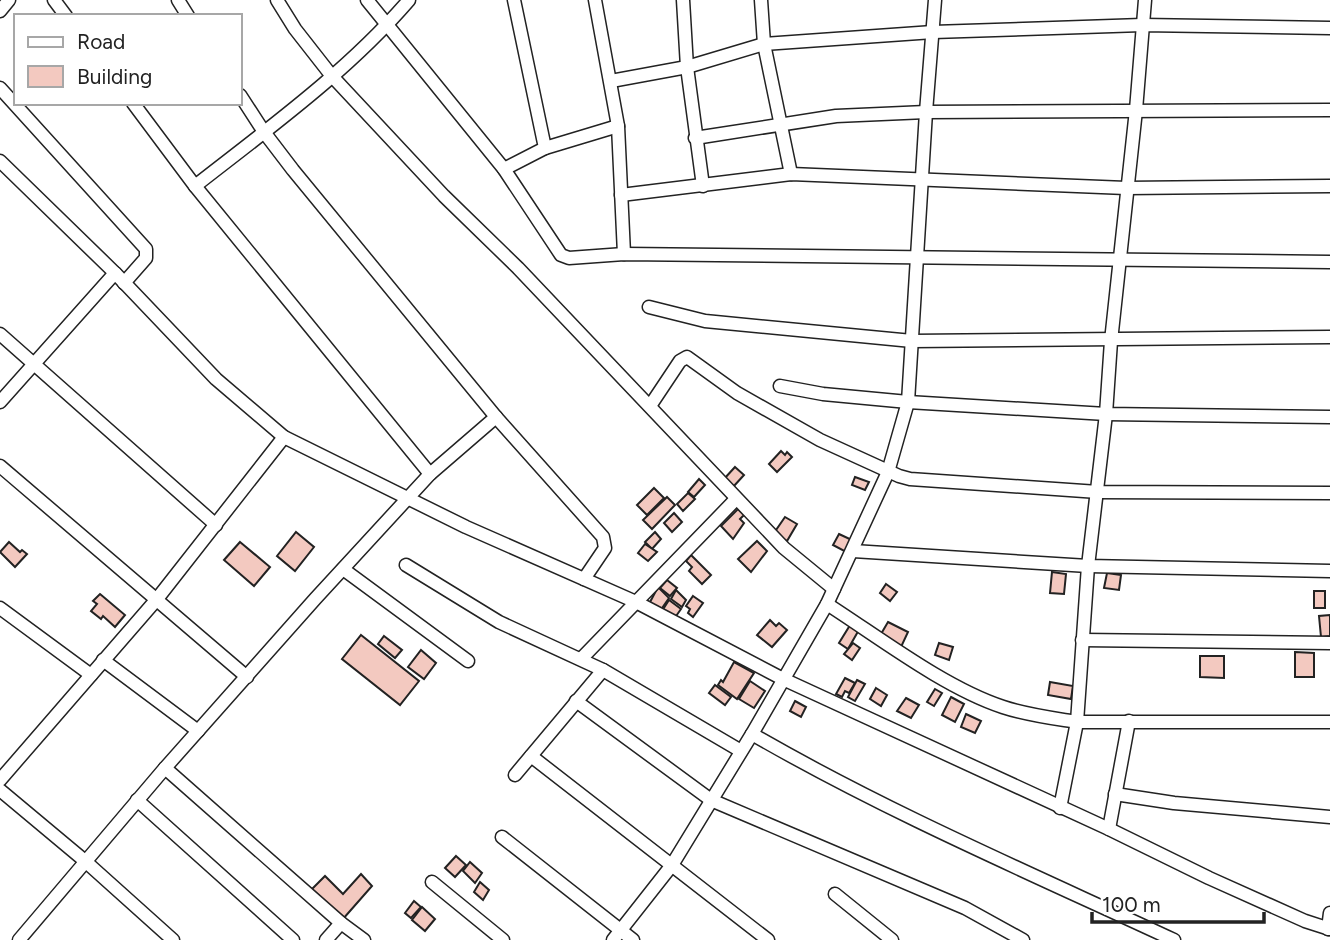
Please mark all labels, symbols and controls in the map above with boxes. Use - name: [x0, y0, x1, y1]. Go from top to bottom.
- legend: [14, 14, 242, 105]
- text: Road: [77, 29, 125, 54]
- text: Building: [77, 64, 152, 89]
- scale bar: [1092, 880, 1264, 924]
- text: 100 m: [1102, 892, 1161, 917]

